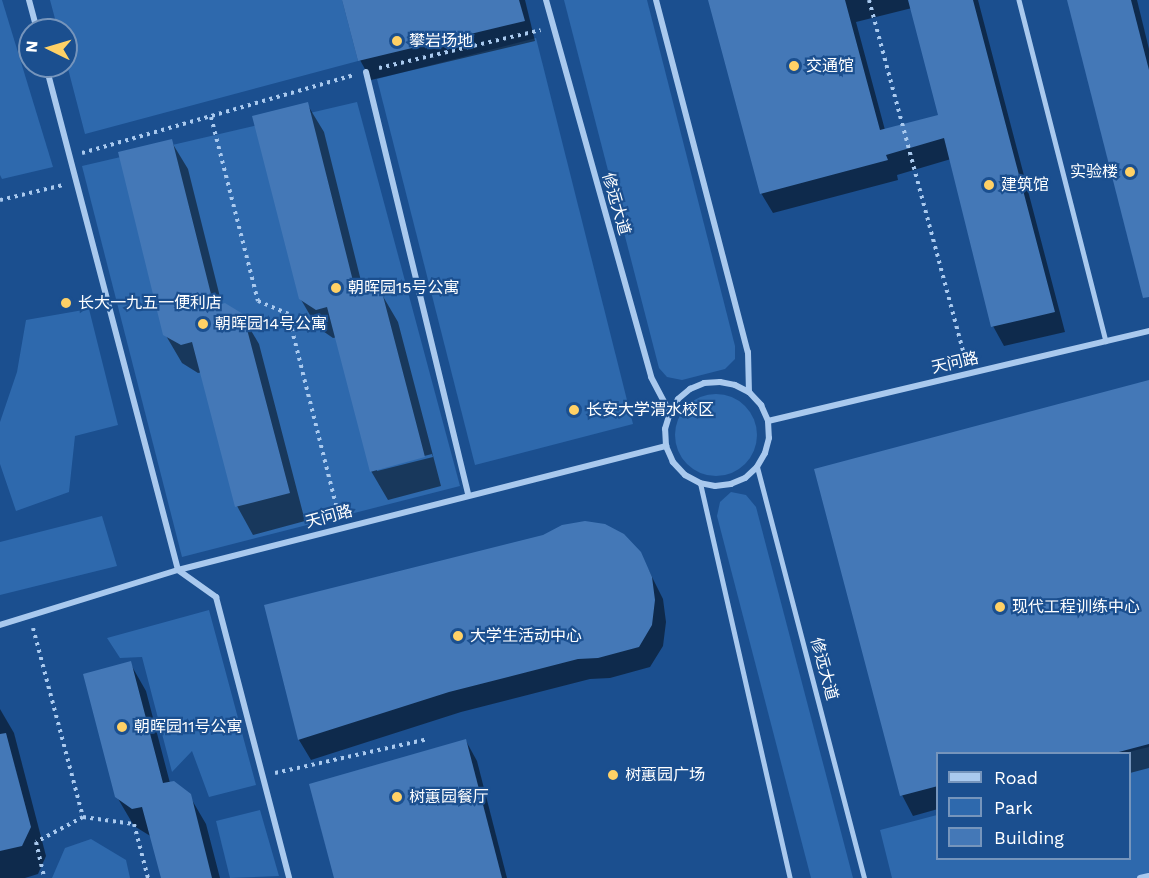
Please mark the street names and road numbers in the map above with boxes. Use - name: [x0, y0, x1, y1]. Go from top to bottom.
- street label: 修远大道: [598, 171, 634, 237]
- street label: 天问路: [929, 348, 981, 378]
- street label: 天问路: [303, 502, 355, 532]
- street label: 修远大道: [806, 636, 842, 702]

